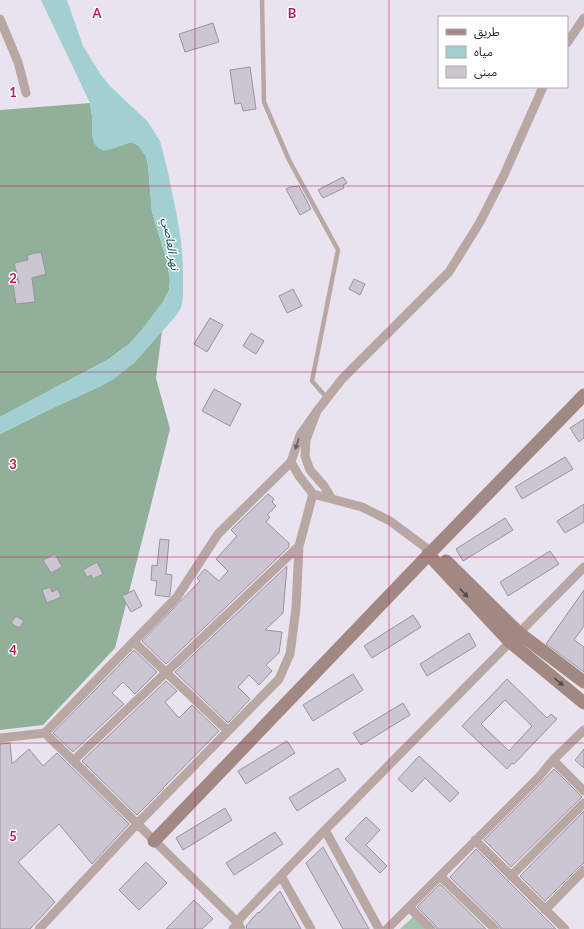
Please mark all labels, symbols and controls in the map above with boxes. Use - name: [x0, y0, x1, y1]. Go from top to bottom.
- text: A: [91, 5, 102, 21]
- text: B: [288, 5, 297, 21]
- legend: [438, 16, 568, 88]
- text: طريق: [474, 24, 500, 40]
- text: مياه: [474, 44, 493, 59]
- text: مبنى: [474, 64, 497, 79]
- text: 1: [9, 84, 17, 100]
- water label: نهر العاصي: [157, 217, 183, 273]
- text: 2: [9, 270, 17, 286]
- one-way arrow: [293, 438, 299, 450]
- text: 3: [9, 456, 17, 472]
- one-way arrow: [460, 588, 469, 598]
- text: 4: [9, 642, 17, 658]
- one-way arrow: [554, 678, 564, 687]
- text: 5: [9, 828, 17, 844]

